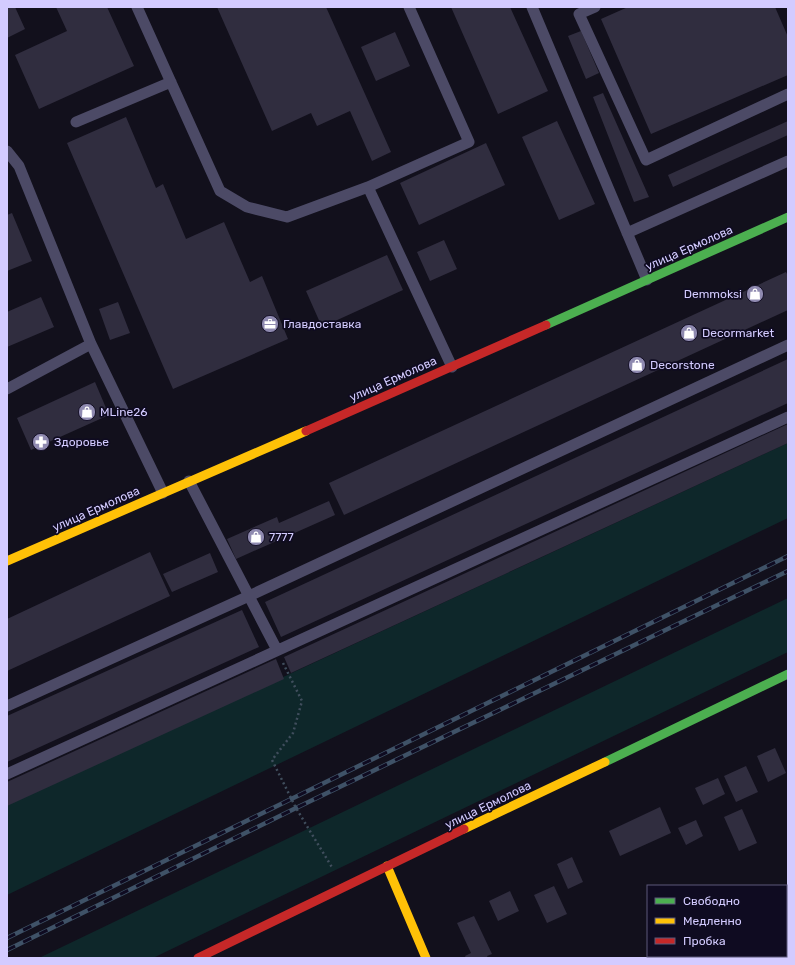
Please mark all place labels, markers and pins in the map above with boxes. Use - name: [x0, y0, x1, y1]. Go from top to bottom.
- shop icon: Demmoksi: [745, 284, 765, 304]
- place label: Demmoksi: [684, 287, 742, 301]
- office icon: Главдоставка: [260, 314, 280, 334]
- place label: Главдоставка: [283, 317, 361, 331]
- shop icon: Decormarket: [679, 323, 699, 343]
- place label: Decormarket: [702, 326, 774, 340]
- shop icon: Decorstone: [627, 355, 647, 375]
- place label: Decorstone: [650, 358, 715, 372]
- shop icon: MLine26: [77, 402, 97, 422]
- place label: MLine26: [100, 405, 147, 419]
- pharmacy icon: Здоровье: [31, 432, 51, 452]
- place label: Здоровье: [54, 435, 109, 449]
- shop icon: 7777: [246, 527, 266, 547]
- place label: 7777: [269, 530, 294, 544]

